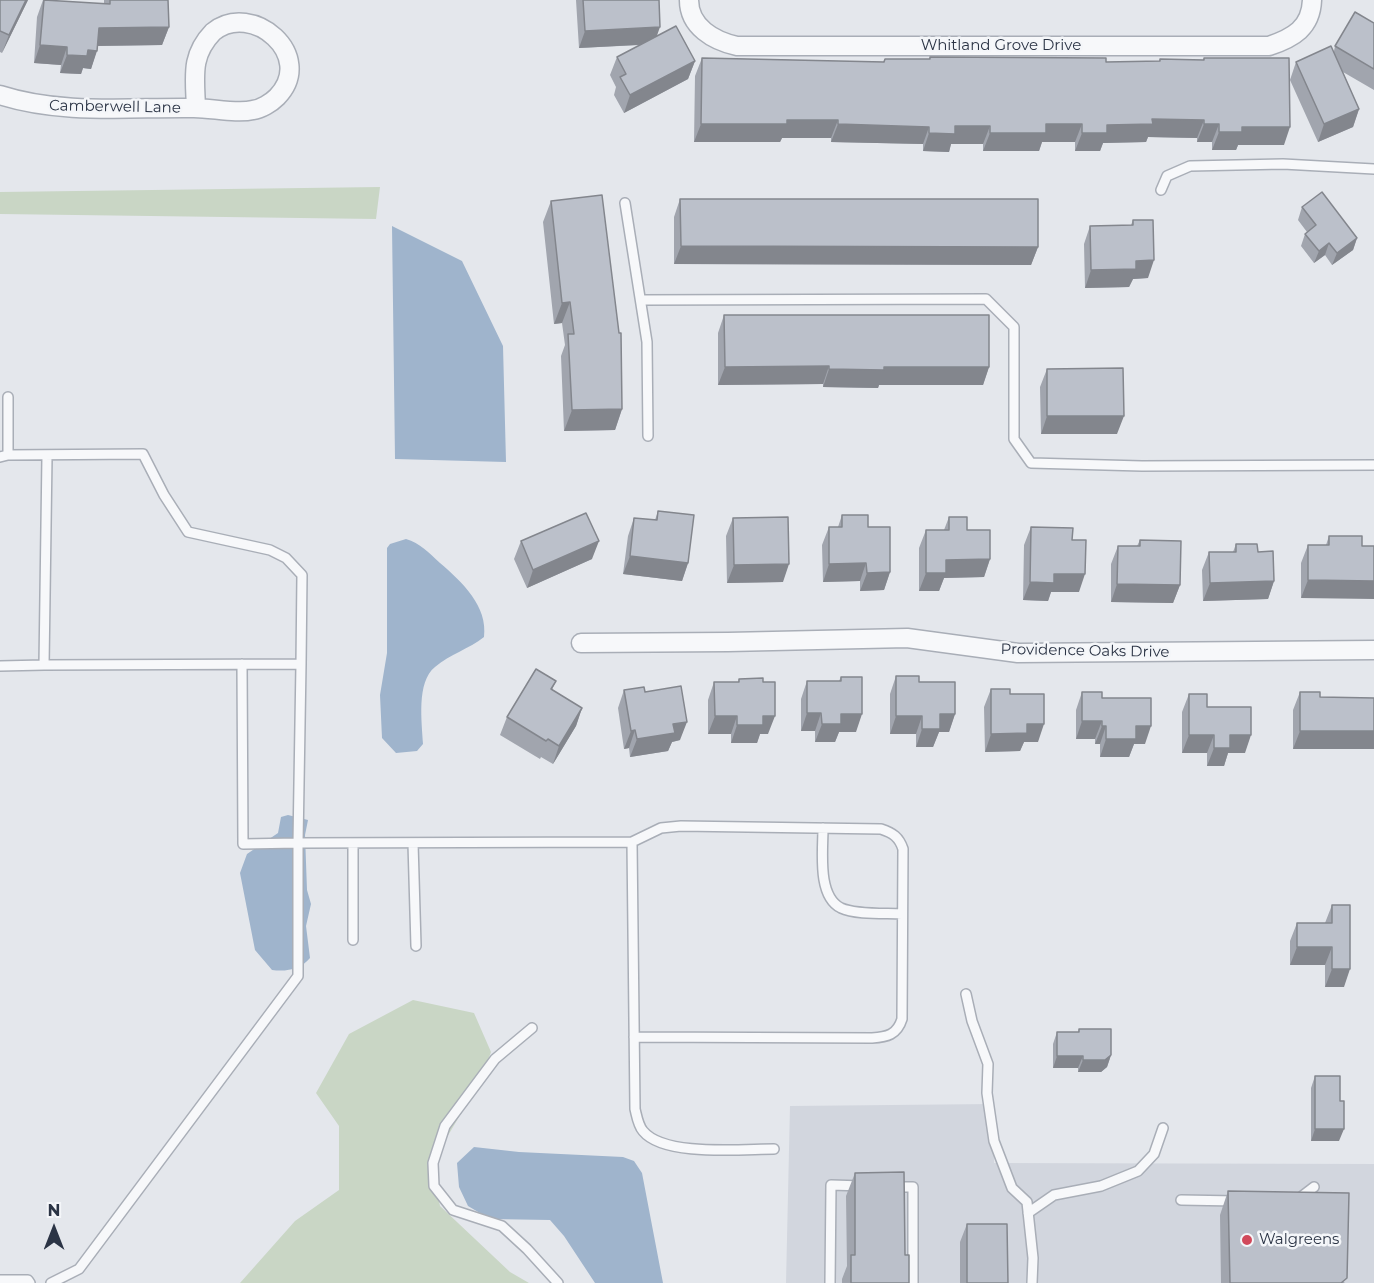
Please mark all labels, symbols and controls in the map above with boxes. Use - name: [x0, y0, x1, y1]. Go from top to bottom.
- street label: Whitland Grove Drive: [921, 37, 1081, 55]
- street label: Camberwell Lane: [49, 97, 181, 117]
- street label: Providence Oaks Drive: [1000, 641, 1170, 661]
- north arrow: [24, 1199, 84, 1259]
- text: N: [48, 1201, 60, 1220]
- place label: Walgreens: [1259, 1231, 1339, 1249]
- marker: Walgreens: [1240, 1233, 1254, 1247]

